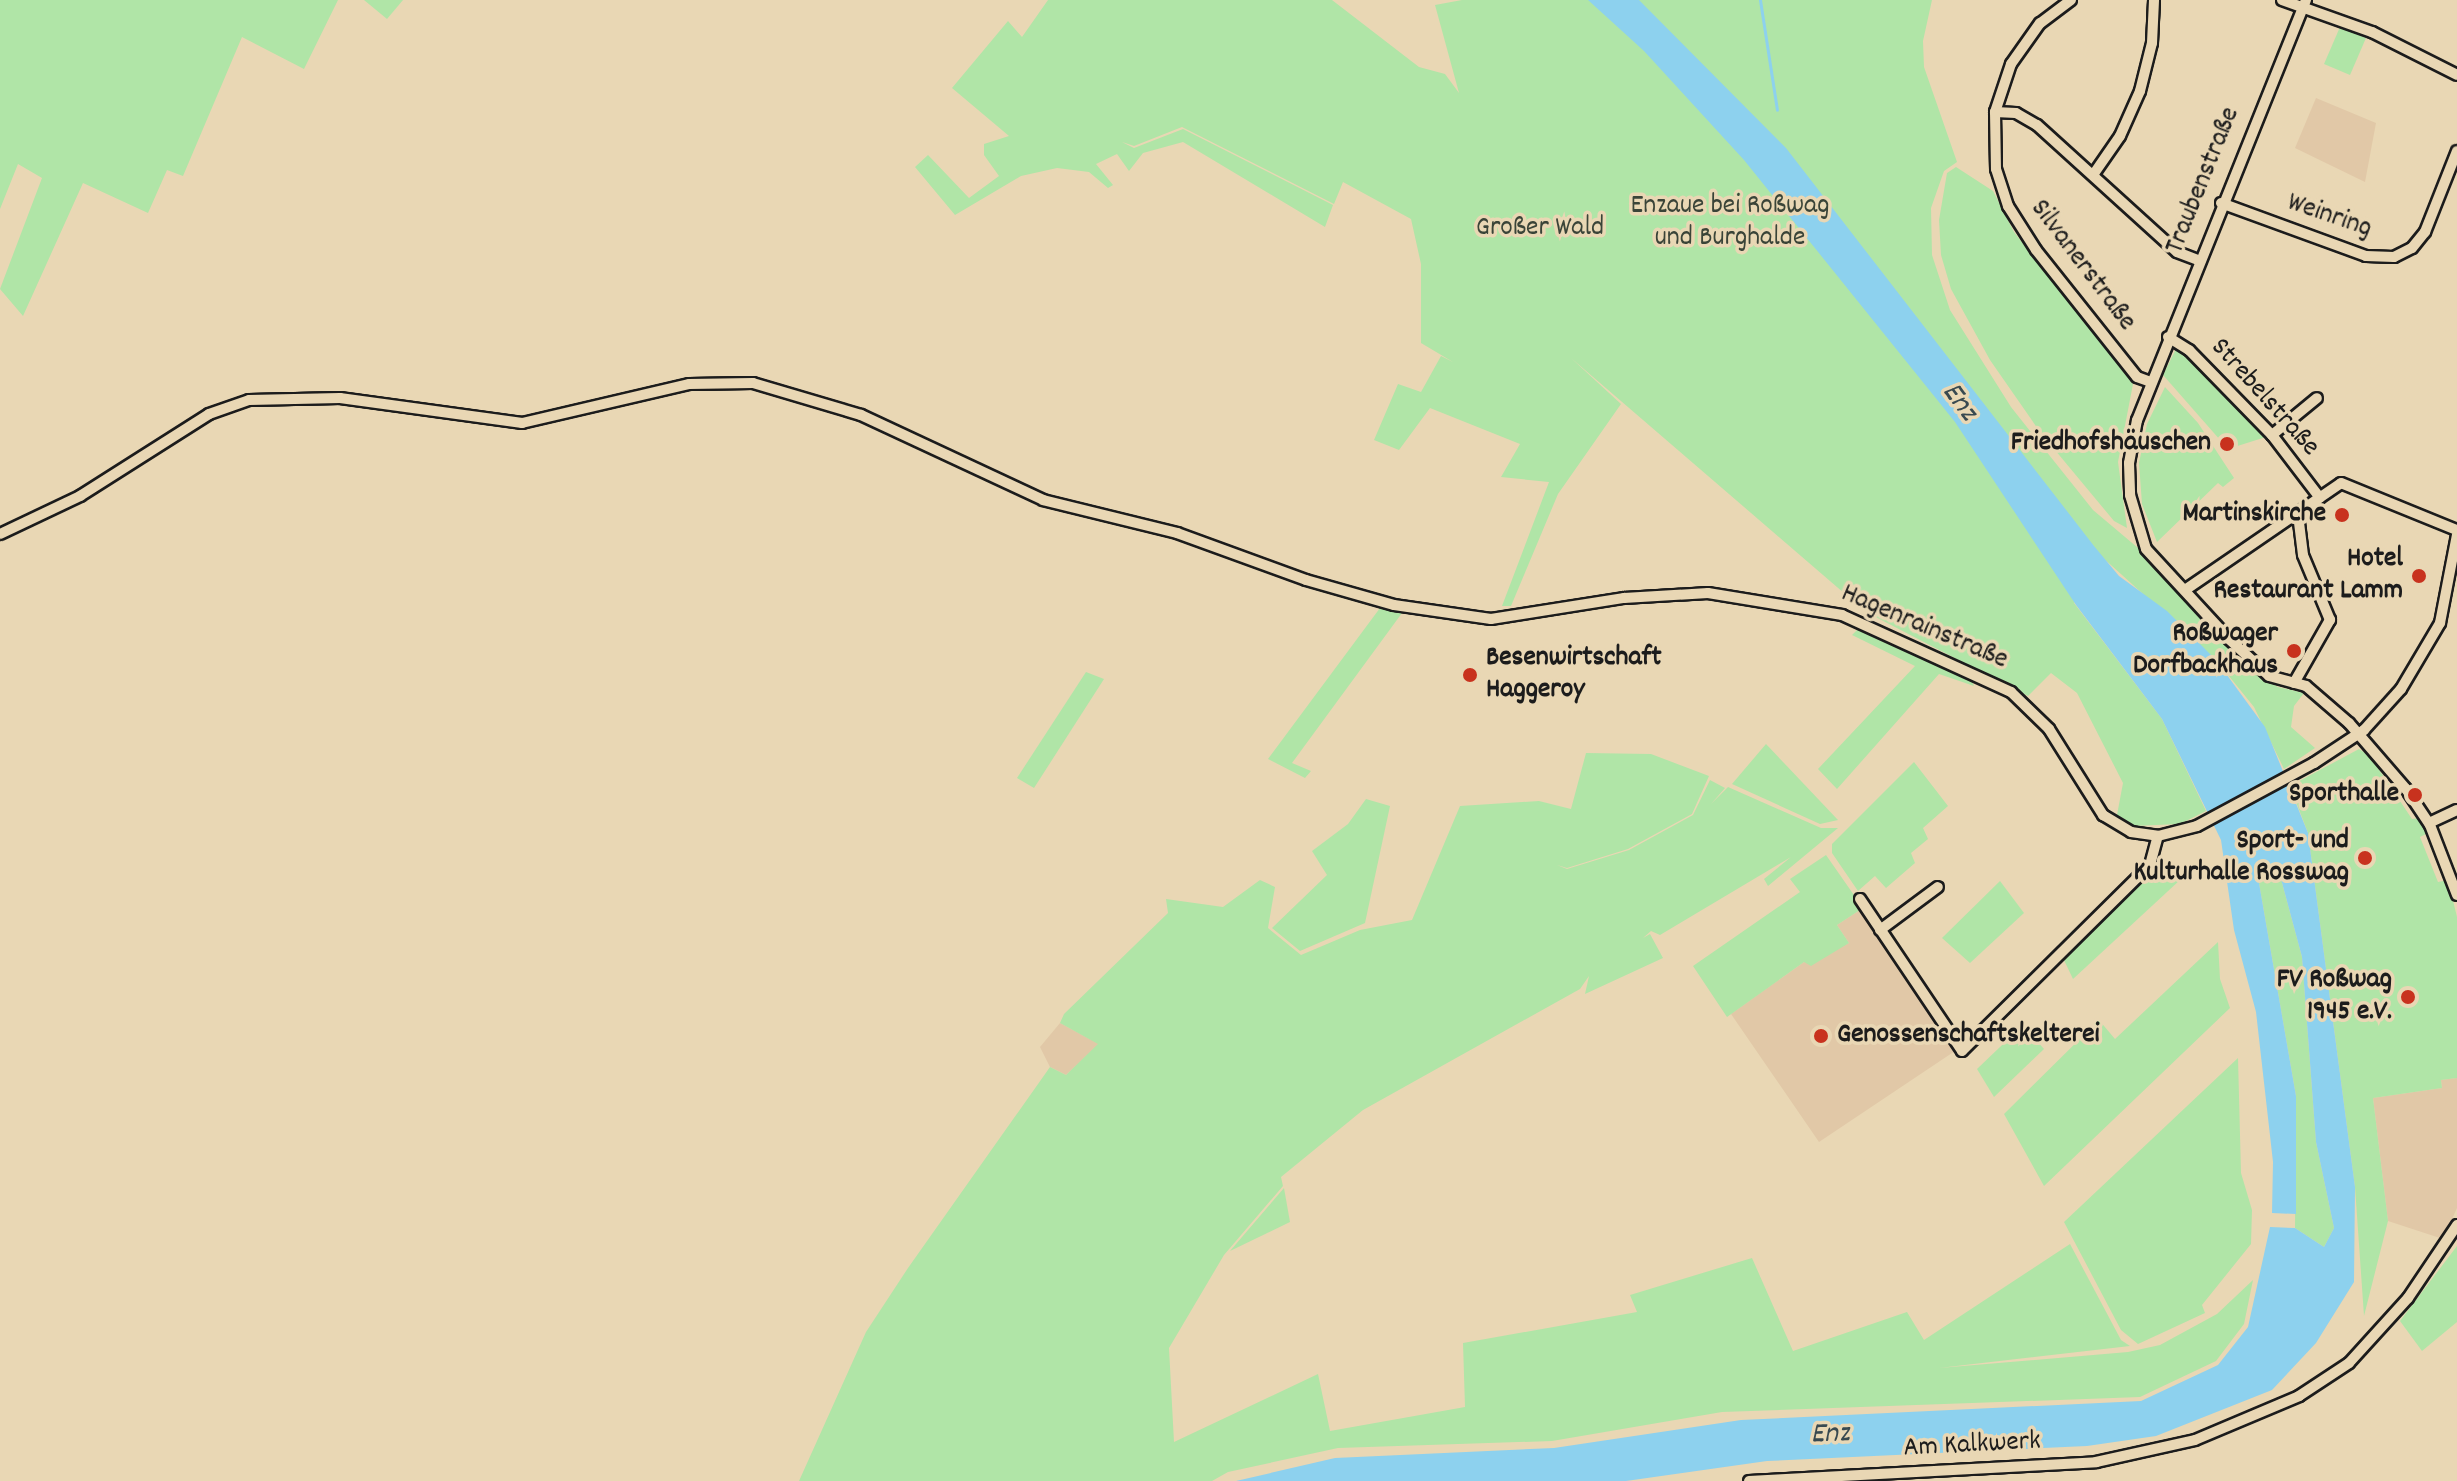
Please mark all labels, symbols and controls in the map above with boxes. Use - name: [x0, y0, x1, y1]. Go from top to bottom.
- street label: Traubenstraße: [2159, 103, 2249, 259]
- street label: Weinring: [2282, 187, 2376, 247]
- park label: Enzaue bei Roßwag und Burghalde: [1630, 190, 1830, 256]
- street label: Silvanerstraße: [2022, 194, 2142, 338]
- park label: Großer Wald: [1476, 212, 1604, 246]
- street label: Strebelstraße: [2202, 332, 2326, 464]
- water label: Enz: [1932, 377, 1984, 429]
- place label: Friedhofshäuschen: [2011, 427, 2211, 461]
- marker: Friedhofshäuschen: [2218, 435, 2236, 453]
- place label: Martinskirche: [2183, 498, 2326, 532]
- marker: Martinskirche: [2333, 506, 2351, 524]
- place label: Hotel Restaurant Lamm: [2213, 543, 2403, 609]
- marker: Hotel Restaurant Lamm: [2410, 567, 2428, 585]
- street label: Hagenrainstraße: [1836, 578, 2012, 678]
- place label: Roßwager Dorfbackhaus: [2133, 618, 2278, 684]
- place label: Besenwirtschaft Haggeroy: [1486, 642, 1662, 708]
- marker: Roßwager Dorfbackhaus: [2285, 642, 2303, 660]
- marker: Besenwirtschaft Haggeroy: [1461, 666, 1479, 684]
- place label: Sporthalle: [2289, 778, 2399, 812]
- marker: Sporthalle: [2406, 786, 2424, 804]
- place label: Sport- und Kulturhalle Rosswag: [2133, 825, 2349, 891]
- marker: Sport- und Kulturhalle Rosswag: [2356, 849, 2374, 867]
- place label: FV Roßwag 1945 e.V.: [2277, 964, 2392, 1030]
- marker: FV Roßwag 1945 e.V.: [2399, 988, 2417, 1006]
- place label: Genossenschaftskelterei: [1837, 1019, 2100, 1053]
- marker: Genossenschaftskelterei: [1812, 1027, 1830, 1045]
- water label: Enz: [1810, 1417, 1850, 1455]
- street label: Am Kalkwerk: [1903, 1426, 2041, 1466]

